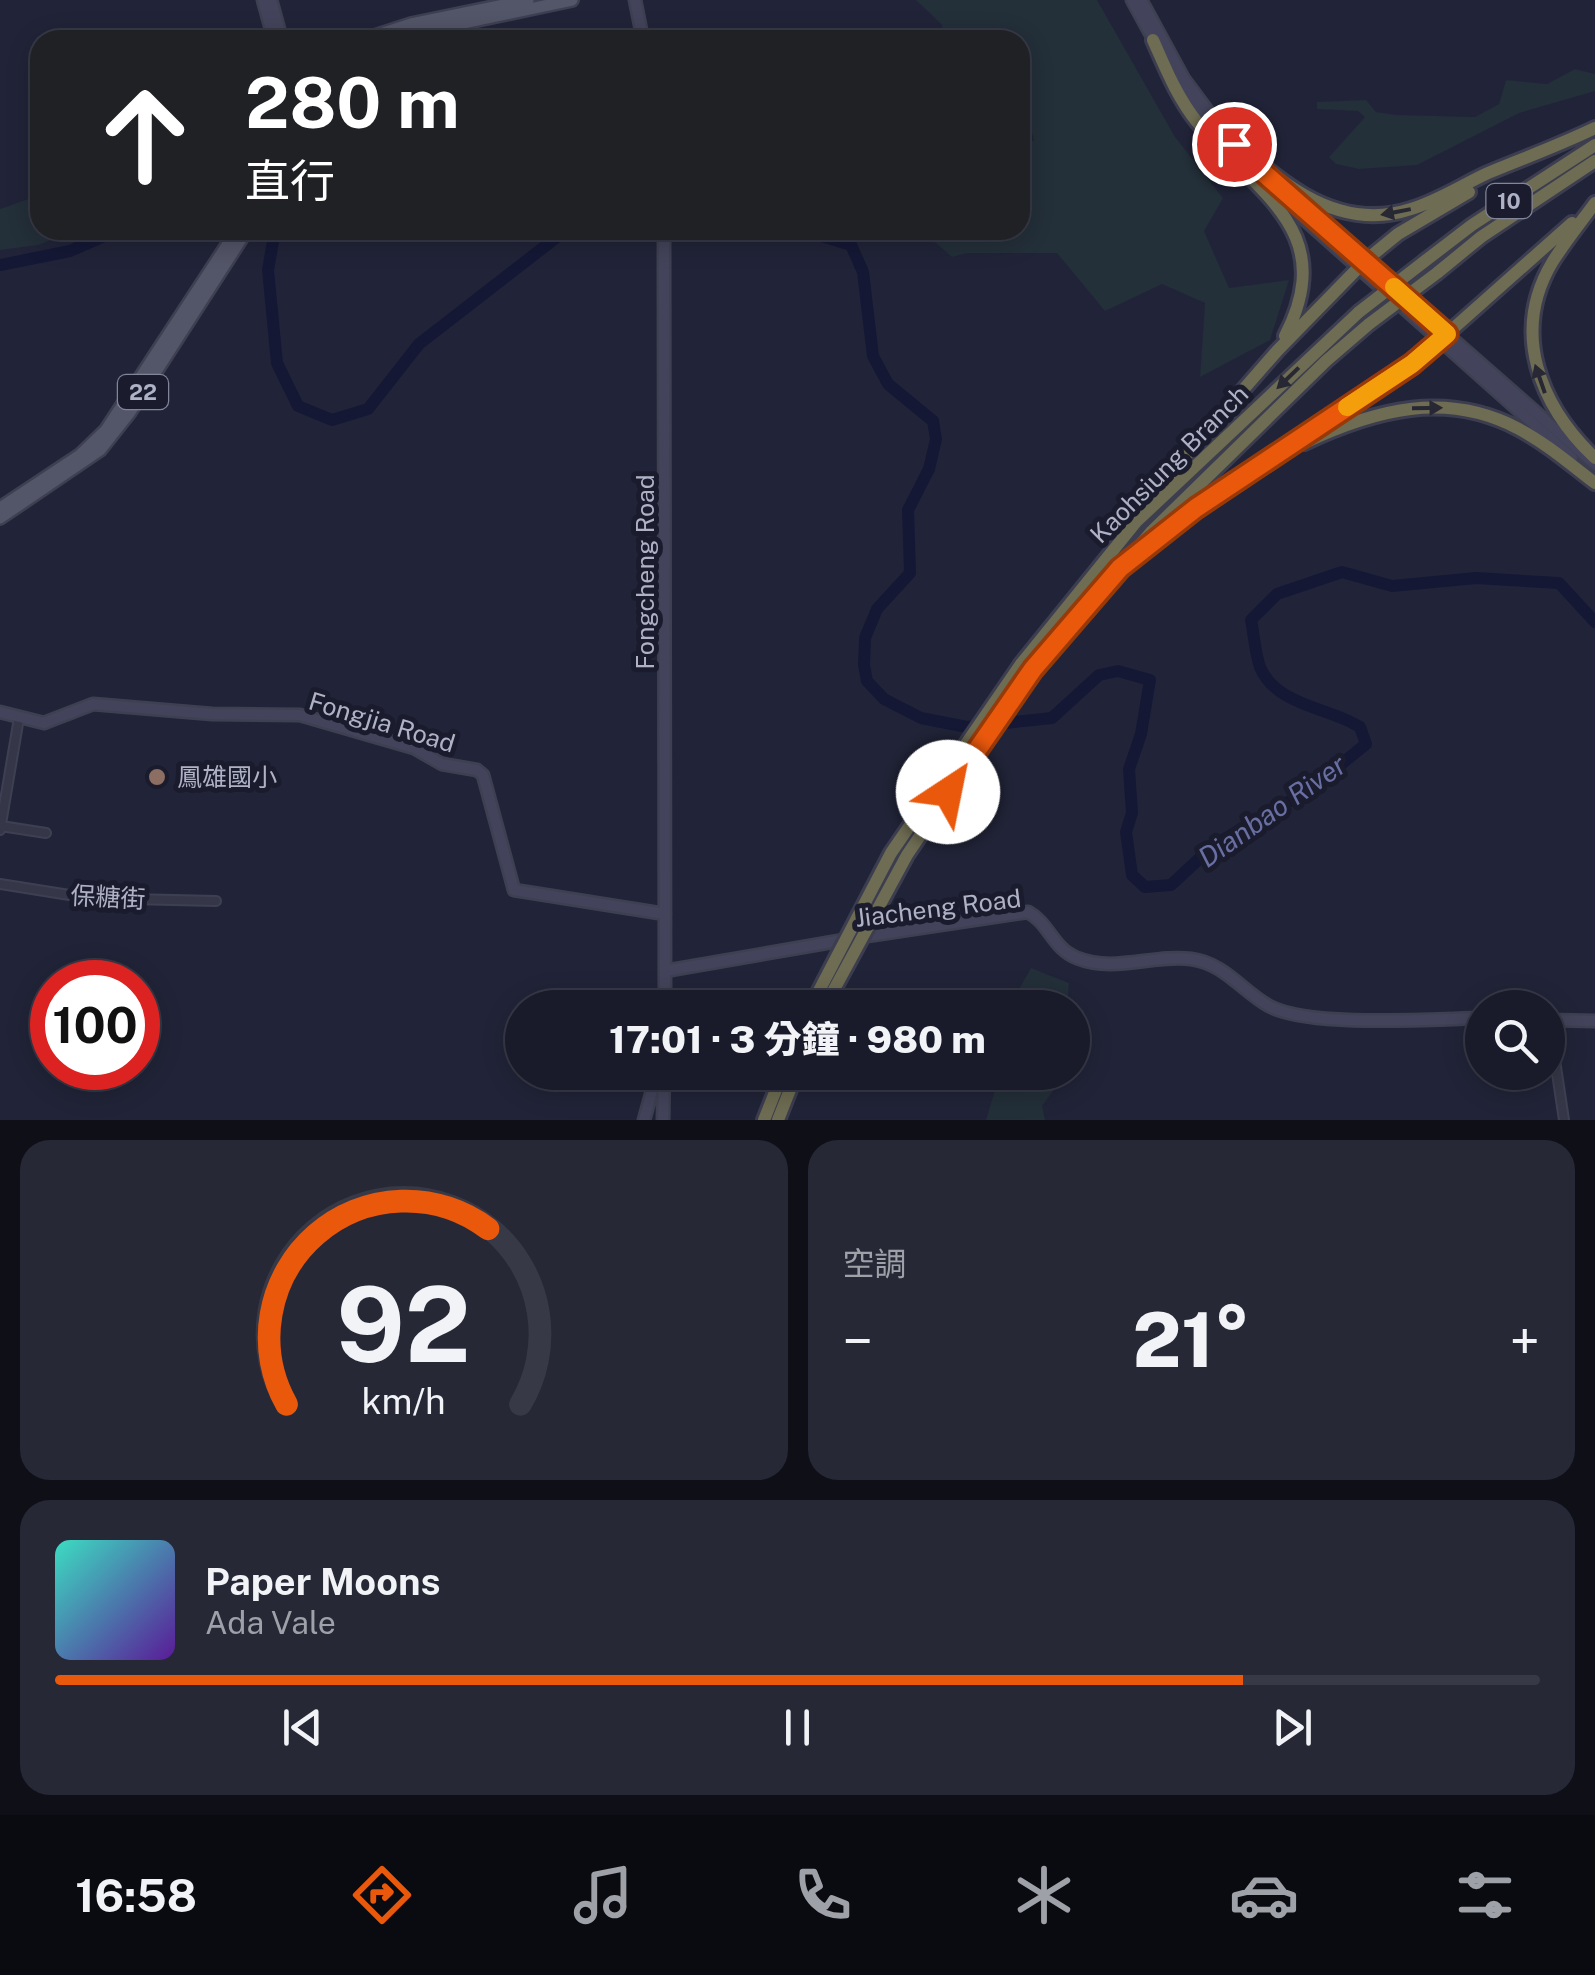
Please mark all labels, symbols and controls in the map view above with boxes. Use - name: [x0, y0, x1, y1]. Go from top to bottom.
- text: 280 m: [245, 61, 460, 144]
- icon: ahead: [80, 70, 210, 200]
- pin: [1192, 102, 1277, 187]
- icon: arrive: [1207, 117, 1262, 172]
- text: 直行: [245, 154, 335, 207]
- road number: 10: [1486, 184, 1532, 218]
- one-way arrow: [1380, 205, 1411, 220]
- one-way arrow: [1532, 363, 1547, 393]
- one-way arrow: [1276, 366, 1300, 389]
- road number: 22: [118, 375, 168, 409]
- street label: Kaohsiung Branch: [1084, 379, 1254, 549]
- one-way arrow: [1412, 400, 1444, 416]
- street label: Fongcheng Road: [630, 474, 660, 670]
- street label: Fongjia Road: [305, 686, 459, 758]
- position arrow: [896, 740, 1000, 844]
- water label: Dianbao River: [1191, 747, 1352, 874]
- place label: 鳳雄國小: [177, 762, 277, 792]
- marker: 鳳雄國小: [146, 766, 168, 788]
- street label: 保糖街: [70, 880, 146, 914]
- street label: Jiacheng Road: [853, 883, 1023, 933]
- speed limit sign: 100: [30, 960, 160, 1090]
- map controls: [1465, 990, 1565, 1090]
- button: search: [1465, 990, 1565, 1090]
- text: 17:01 · 3 分鐘 · 980 m: [609, 1017, 986, 1062]
- text: 空調: [843, 1245, 907, 1282]
- text: 92: [336, 1263, 471, 1385]
- text: 21°: [1132, 1296, 1250, 1384]
- text: −: [843, 1309, 873, 1373]
- text: +: [1510, 1309, 1540, 1373]
- text: km/h: [362, 1380, 446, 1422]
- text: Paper Moons: [205, 1559, 440, 1604]
- text: Ada Vale: [205, 1604, 336, 1641]
- icon: previous: [275, 1700, 330, 1755]
- icon: pause: [770, 1700, 825, 1755]
- icon: next: [1265, 1700, 1320, 1755]
- icon: directions: [347, 1860, 417, 1930]
- icon: music: [568, 1860, 638, 1930]
- icon: phone: [788, 1860, 858, 1930]
- icon: climate: [1009, 1860, 1079, 1930]
- icon: car: [1229, 1860, 1299, 1930]
- icon: filters: [1450, 1860, 1520, 1930]
- text: 16:58: [75, 1869, 197, 1922]

